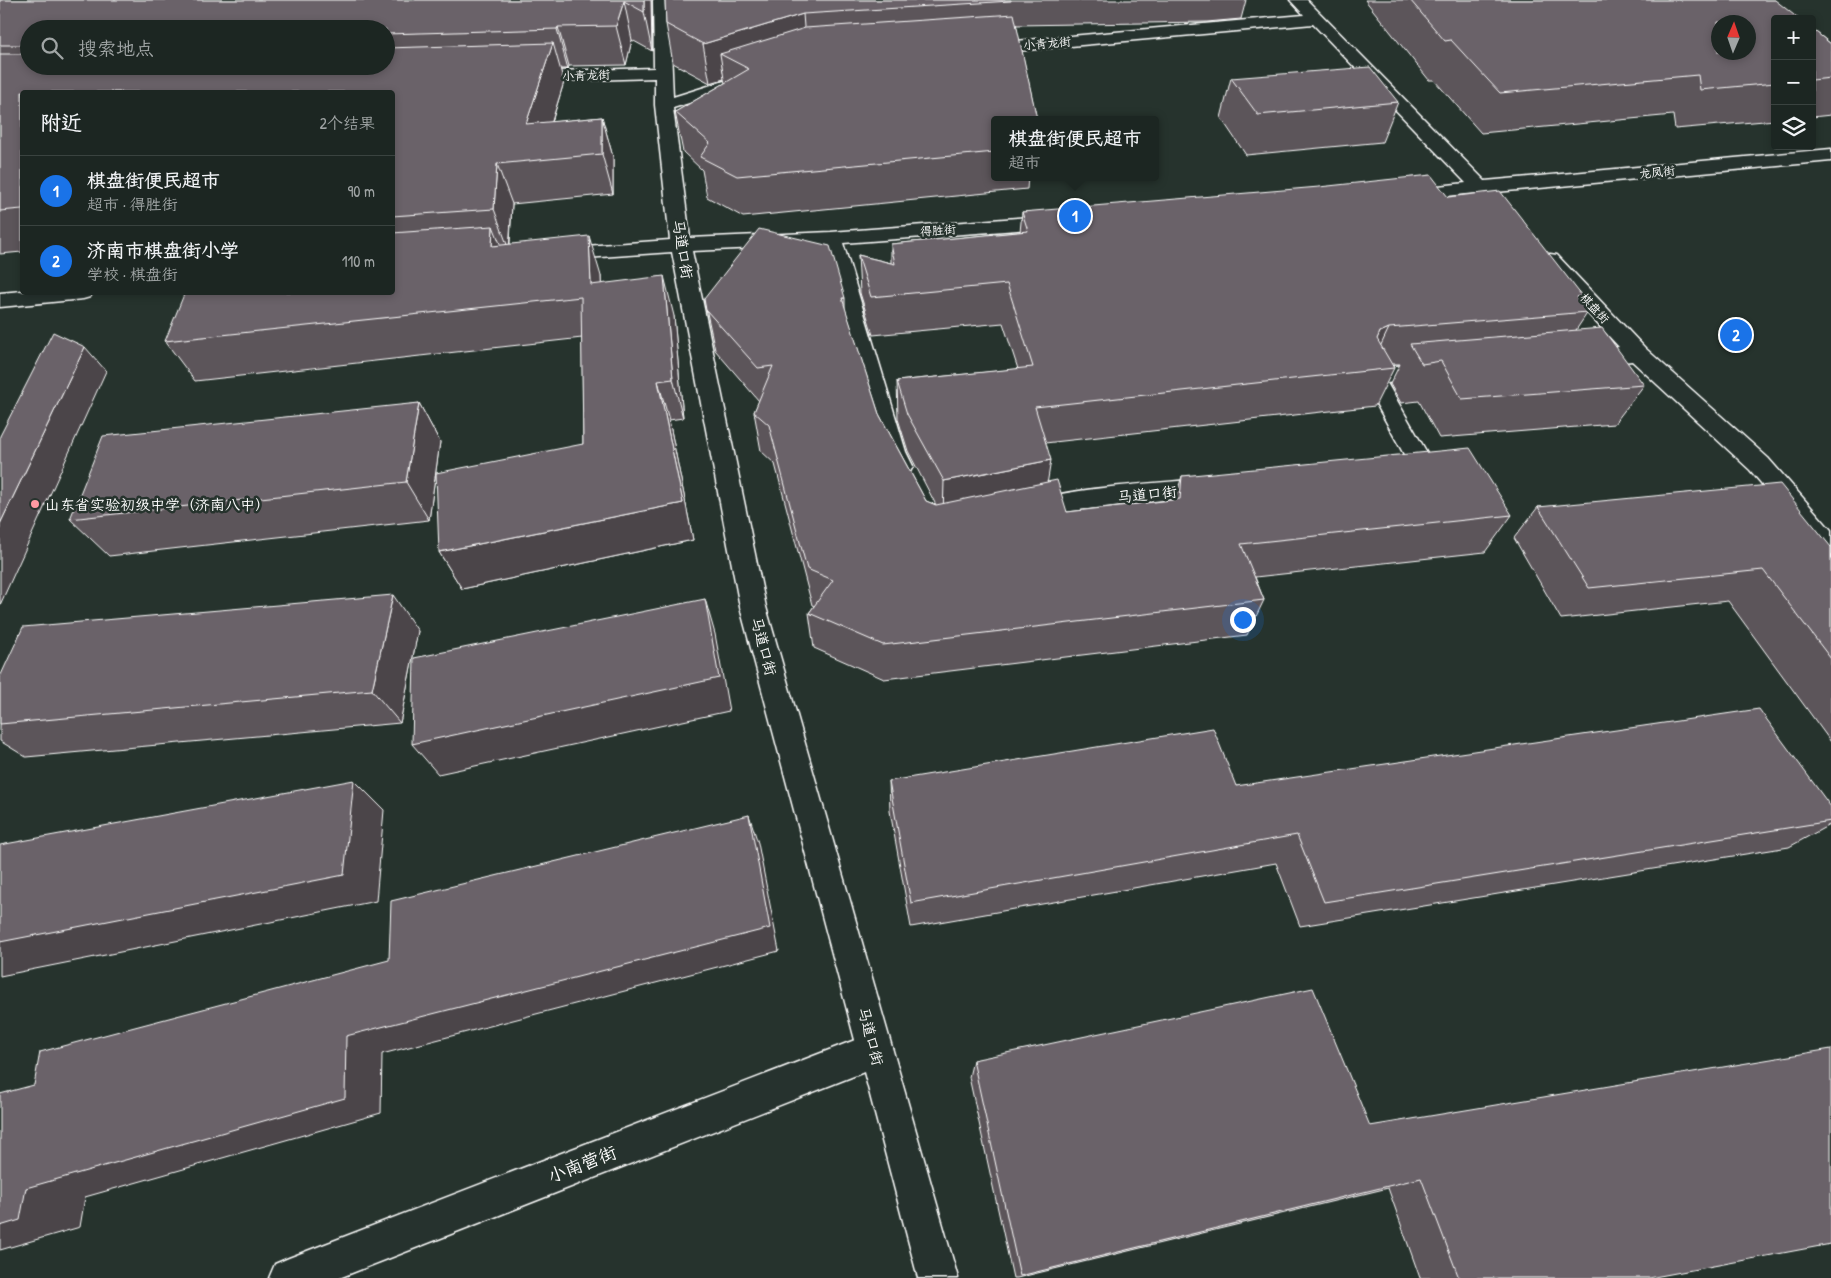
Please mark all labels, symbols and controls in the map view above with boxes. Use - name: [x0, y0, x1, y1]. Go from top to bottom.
- north arrow: [1711, 15, 1756, 60]
- map controls: [1771, 15, 1816, 150]
- button: +: [1771, 15, 1816, 60]
- search box: [20, 20, 395, 75]
- street label: 小青龙街: [1022, 32, 1072, 54]
- icon: search: [38, 34, 66, 62]
- text: 搜索地点: [78, 35, 154, 61]
- button: −: [1771, 60, 1816, 105]
- street label: 小青龙街: [562, 66, 610, 84]
- button: layers: [1771, 105, 1816, 150]
- text: 附近: [40, 108, 82, 137]
- text: 2个结果: [320, 112, 375, 134]
- popup: [991, 116, 1159, 181]
- text: 棋盘街便民超市: [1008, 125, 1142, 151]
- text: 超市: [1008, 151, 1041, 173]
- street label: 龙凤街: [1638, 162, 1676, 182]
- text: 棋盘街便民超市: [87, 167, 220, 193]
- text: 1: [53, 180, 59, 202]
- text: 90 m: [347, 180, 375, 202]
- text: 超市 · 得胜街: [87, 193, 178, 215]
- pin: 1: [1059, 197, 1091, 235]
- street label: 马道口街: [668, 218, 698, 280]
- street label: 得胜街: [919, 220, 957, 240]
- text: 济南市棋盘街小学: [87, 237, 239, 263]
- text: 2: [52, 250, 60, 272]
- text: 110 m: [342, 250, 375, 272]
- text: 学校 · 棋盘街: [87, 263, 178, 285]
- street label: 棋盘街: [1577, 289, 1613, 327]
- pin: 2: [1720, 316, 1752, 354]
- street label: 马道口街: [1116, 480, 1178, 508]
- place label: 山东省实验初级中学（济南八中）: [45, 494, 270, 515]
- marker: 山东省实验初级中学（济南八中）: [29, 498, 41, 510]
- your location: [1230, 607, 1256, 633]
- street label: 马道口街: [746, 614, 782, 678]
- street label: 马道口街: [853, 1004, 889, 1068]
- street label: 小南营街: [544, 1139, 620, 1189]

